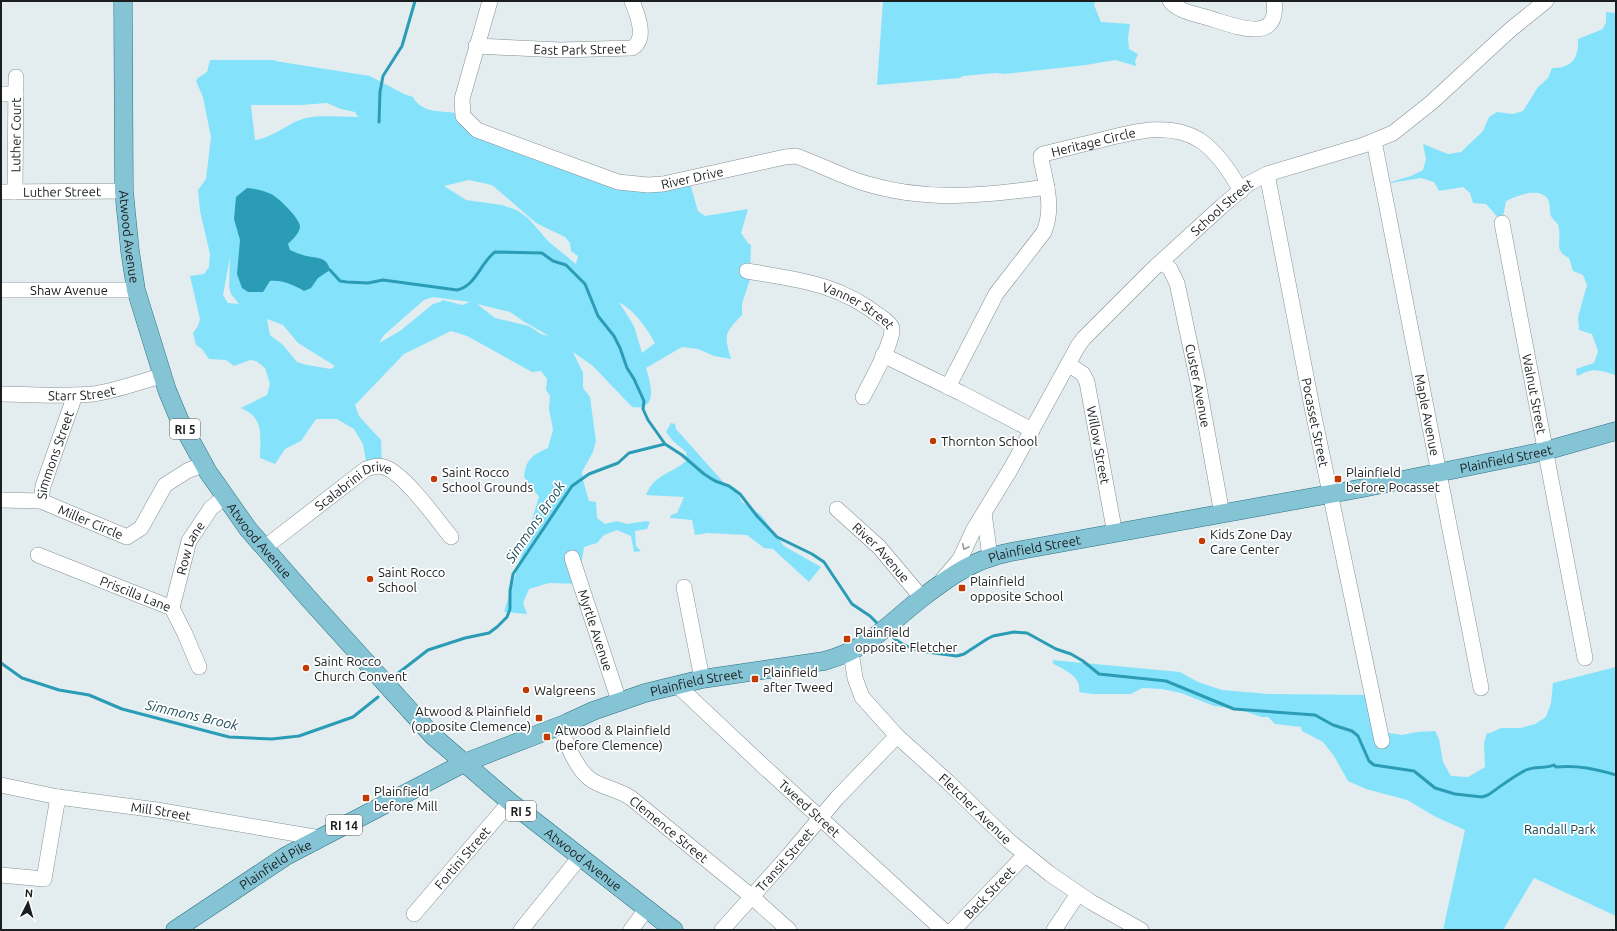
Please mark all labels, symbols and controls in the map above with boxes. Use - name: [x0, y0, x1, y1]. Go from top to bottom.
- street label: East Park Street: [533, 41, 627, 57]
- street label: Luther Court: [8, 98, 23, 172]
- street label: Heritage Circle: [1050, 125, 1137, 159]
- street label: River Drive: [660, 164, 725, 191]
- street label: School Street: [1188, 176, 1255, 238]
- street label: Luther Street: [23, 184, 101, 199]
- street label: Atwood Avenue: [117, 190, 142, 284]
- street label: Vanner Street: [821, 280, 898, 331]
- street label: Shaw Avenue: [30, 283, 108, 297]
- street label: Custer Avenue: [1183, 342, 1213, 429]
- street label: Walnut Street: [1520, 353, 1549, 435]
- street label: Maple Avenue: [1413, 373, 1442, 457]
- street label: Pocasset Street: [1299, 376, 1331, 468]
- street label: Starr Street: [48, 383, 117, 402]
- street label: Willow Street: [1085, 405, 1113, 485]
- street label: Simmons Street: [34, 409, 76, 500]
- road number: RI 5: [170, 419, 200, 439]
- place label: Thornton School: [941, 434, 1038, 448]
- marker: Thornton School: [928, 436, 938, 446]
- street label: Plainfield Street: [1458, 442, 1554, 475]
- street label: Scalabrini Drive: [312, 459, 395, 513]
- place label: Saint Rocco School Grounds: [442, 465, 533, 494]
- place label: Plainfield before Pocasset: [1346, 465, 1440, 494]
- marker: Saint Rocco School Grounds: [429, 474, 439, 484]
- marker: Plainfield before Pocasset: [1333, 474, 1343, 484]
- water label: Simmons Brook: [501, 478, 569, 567]
- street label: Atwood Avenue: [225, 500, 295, 581]
- street label: Miller Circle: [56, 502, 125, 542]
- street label: Row Lane: [174, 519, 207, 576]
- street label: River Avenue: [850, 520, 912, 585]
- place label: Kids Zone Day Care Center: [1210, 527, 1292, 556]
- street label: Plainfield Street: [986, 532, 1082, 565]
- marker: Kids Zone Day Care Center: [1197, 536, 1207, 546]
- one-way arrow: [962, 543, 970, 551]
- place label: Saint Rocco School: [378, 565, 445, 594]
- street label: Priscilla Lane: [98, 573, 173, 614]
- marker: Saint Rocco School: [365, 574, 375, 584]
- place label: Plainfield opposite School: [970, 574, 1064, 603]
- marker: Plainfield opposite School: [957, 583, 967, 593]
- street label: Myrtle Avenue: [576, 588, 616, 673]
- place label: Plainfield opposite Fletcher: [855, 625, 958, 654]
- marker: Plainfield opposite Fletcher: [842, 634, 852, 644]
- place label: Saint Rocco Church Convent: [314, 654, 407, 683]
- marker: Saint Rocco Church Convent: [301, 663, 311, 673]
- place label: Plainfield after Tweed: [763, 665, 833, 694]
- street label: Plainfield Street: [649, 666, 744, 698]
- marker: Plainfield after Tweed: [750, 674, 760, 684]
- place label: Walgreens: [534, 683, 596, 697]
- marker: Walgreens: [521, 685, 531, 695]
- water label: Simmons Brook: [143, 696, 241, 734]
- place label: Atwood & Plainfield (opposite Clemence): [411, 704, 531, 734]
- marker: Atwood & Plainfield (opposite Clemence): [534, 713, 544, 723]
- place label: Atwood & Plainfield (before Clemence): [555, 723, 671, 753]
- marker: Atwood & Plainfield (before Clemence): [542, 732, 552, 742]
- street label: Fletcher Avenue: [937, 771, 1015, 847]
- street label: Tweed Street: [776, 777, 843, 840]
- place label: Plainfield before Mill: [374, 784, 438, 813]
- marker: Plainfield before Mill: [361, 793, 371, 803]
- street label: Clemence Street: [627, 793, 711, 865]
- street label: Mill Street: [130, 800, 192, 823]
- road number: RI 5: [506, 801, 536, 821]
- road number: RI 14: [326, 815, 362, 835]
- park label: Randall Park: [1524, 822, 1596, 836]
- street label: Fortini Street: [432, 824, 493, 892]
- street label: Atwood Avenue: [542, 825, 624, 893]
- street label: Transit Street: [753, 825, 816, 894]
- street label: Plainfield Pike: [237, 837, 314, 892]
- street label: Back Street: [961, 864, 1017, 921]
- north arrow: [8, 883, 48, 923]
- text: N: [24, 887, 33, 899]

